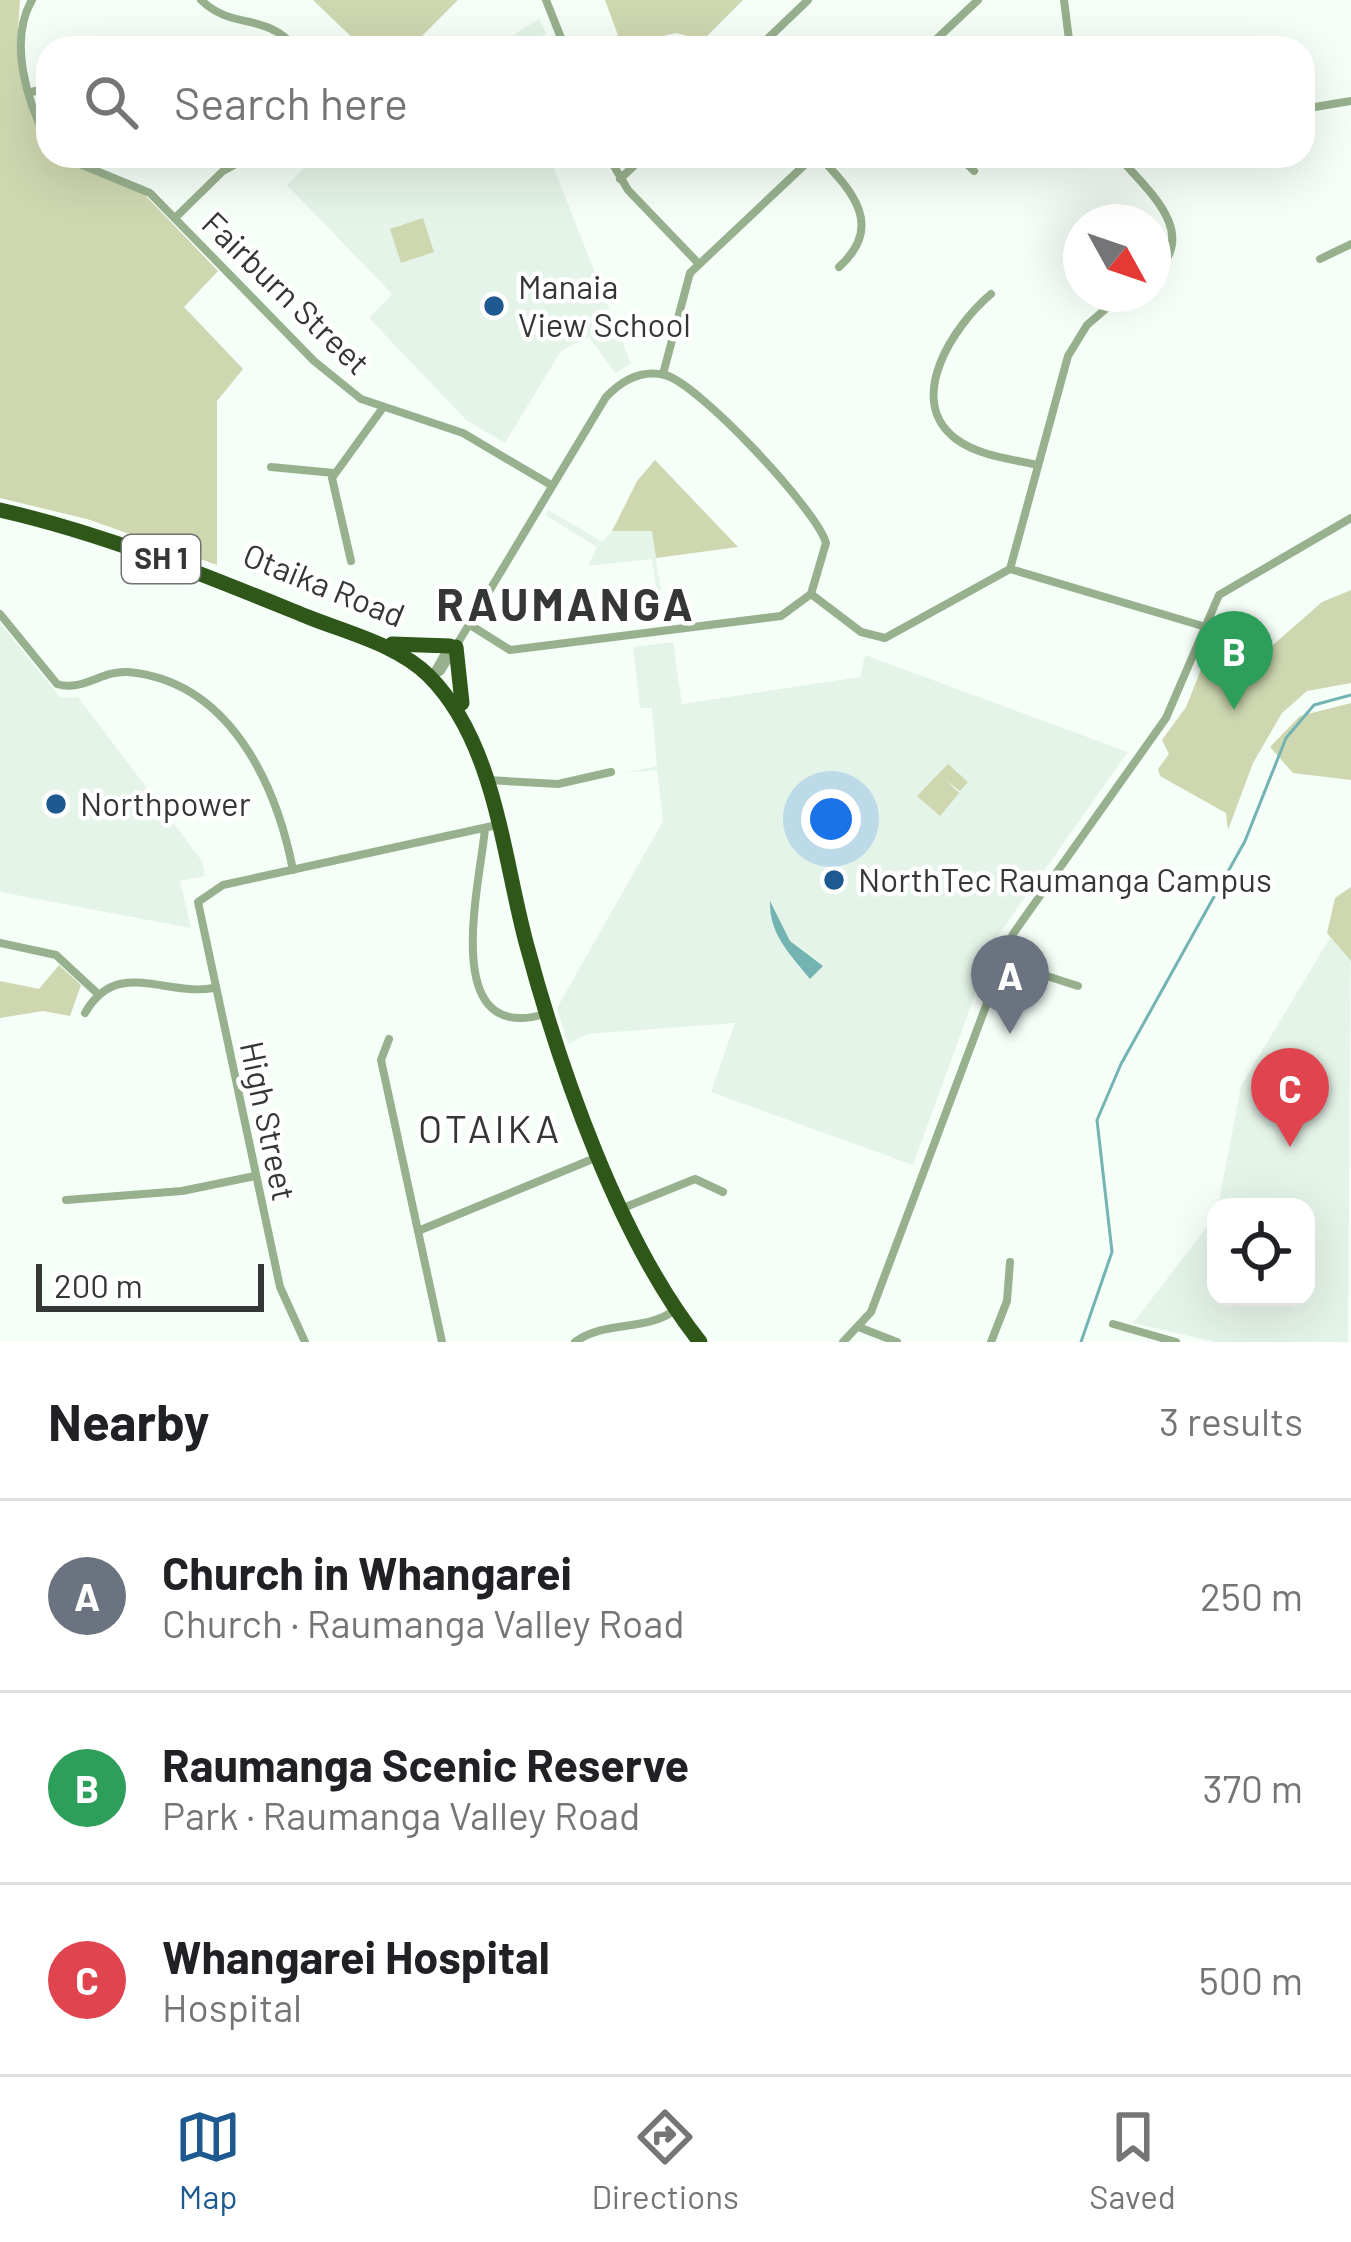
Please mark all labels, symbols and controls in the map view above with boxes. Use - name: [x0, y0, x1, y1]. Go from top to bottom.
- search box: [36, 36, 1315, 168]
- icon: search: [78, 69, 144, 135]
- text: Search here: [174, 75, 408, 129]
- street label: Fairburn Street: [195, 202, 379, 382]
- north arrow: [1063, 204, 1171, 312]
- place label: Manaia View School: [518, 266, 691, 344]
- marker: Manaia View School: [481, 293, 507, 319]
- street label: Otaika Road: [238, 534, 411, 635]
- road number: SH 1: [122, 535, 200, 583]
- district label: RAUMANGA: [436, 576, 696, 630]
- pin: B: [1195, 611, 1273, 710]
- place label: Northpower: [80, 783, 251, 823]
- your location: [801, 789, 861, 849]
- marker: Northpower: [43, 791, 69, 817]
- place label: NorthTec Raumanga Campus: [858, 859, 1272, 899]
- marker: NorthTec Raumanga Campus: [821, 867, 847, 893]
- pin: A: [971, 935, 1049, 1034]
- street label: High Street: [233, 1037, 305, 1204]
- pin: C: [1251, 1048, 1329, 1147]
- district label: OTAIKA: [418, 1104, 562, 1151]
- map controls: [1207, 1198, 1315, 1306]
- button: locate: [1207, 1198, 1315, 1306]
- scale bar: [36, 1258, 264, 1311]
- text: 200 m: [54, 1265, 143, 1305]
- text: Nearby: [48, 1390, 209, 1451]
- text: 3 results: [1159, 1397, 1303, 1444]
- text: Church in Whangarei: [162, 1545, 572, 1599]
- text: A: [74, 1572, 100, 1619]
- text: 250 m: [1200, 1572, 1303, 1619]
- text: Church · Raumanga Valley Road: [162, 1599, 684, 1646]
- text: Raumanga Scenic Reserve: [162, 1737, 689, 1791]
- text: B: [75, 1764, 99, 1811]
- text: 370 m: [1202, 1764, 1303, 1811]
- text: Park · Raumanga Valley Road: [162, 1791, 640, 1838]
- text: Whangarei Hospital: [162, 1929, 550, 1983]
- text: C: [75, 1956, 99, 2003]
- text: 500 m: [1199, 1956, 1303, 2003]
- text: Hospital: [162, 1983, 302, 2030]
- tab: Map: [175, 2104, 241, 2216]
- tab: Directions: [591, 2104, 739, 2216]
- tab: Saved: [1089, 2104, 1176, 2216]

